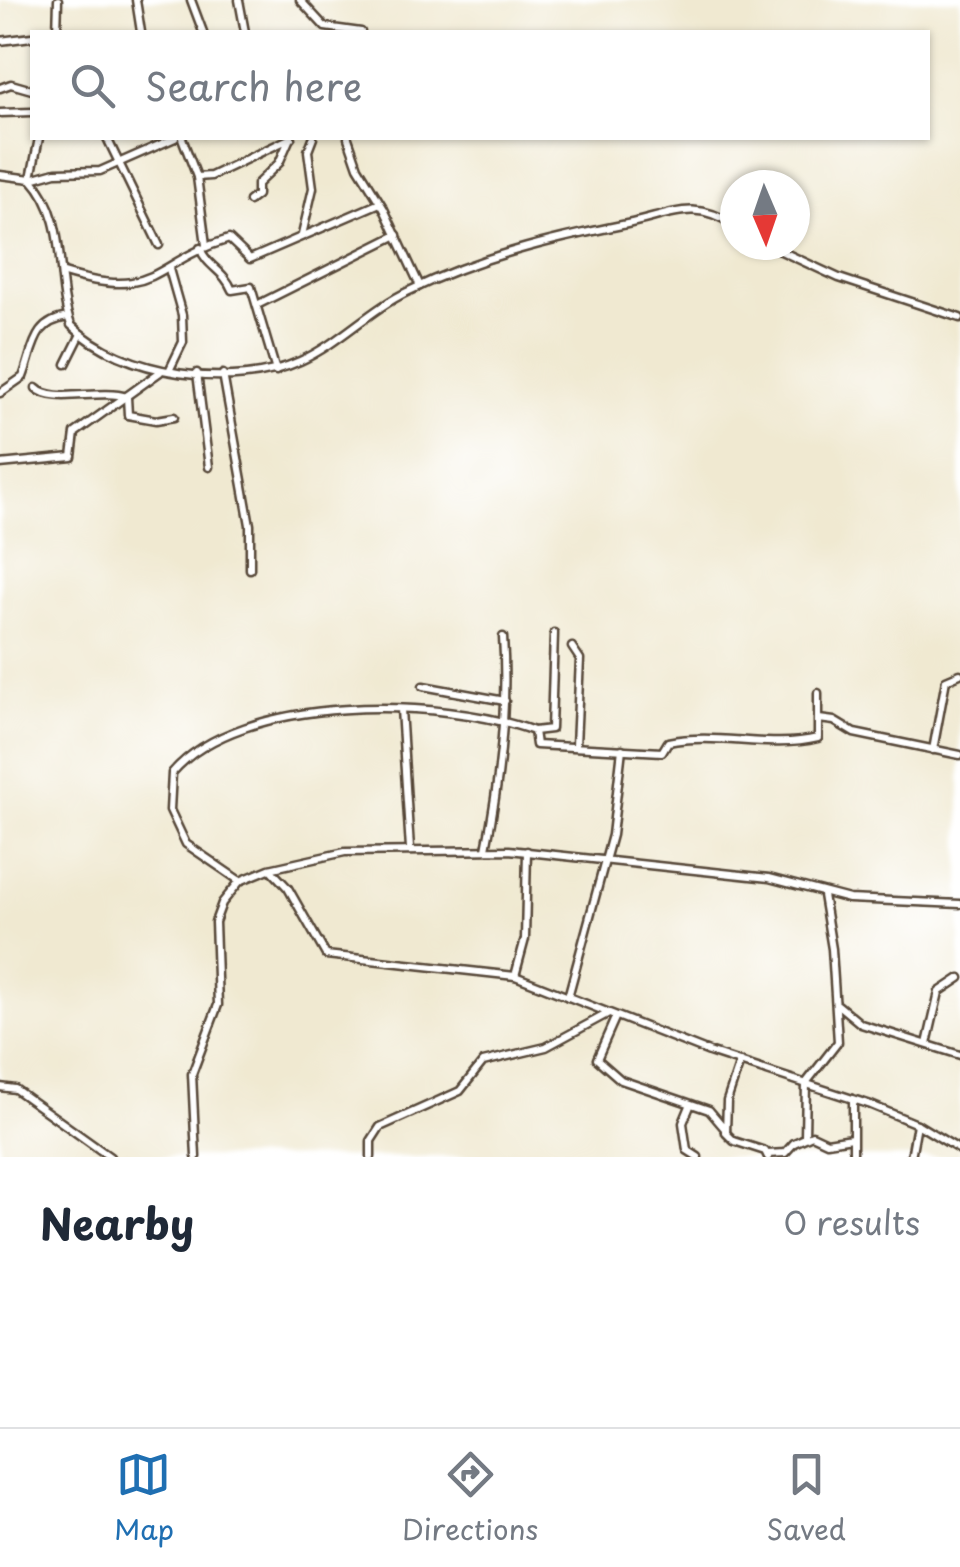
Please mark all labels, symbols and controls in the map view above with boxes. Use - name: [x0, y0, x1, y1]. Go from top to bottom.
- search box: [30, 30, 930, 140]
- text: Search here: [145, 57, 362, 114]
- icon: search: [65, 58, 120, 113]
- north arrow: [720, 170, 810, 260]
- text: Nearby: [40, 1191, 194, 1254]
- text: 0 results: [784, 1198, 920, 1246]
- tab: Map: [114, 1447, 174, 1550]
- tab: Directions: [402, 1447, 538, 1550]
- tab: Saved: [766, 1447, 846, 1550]

